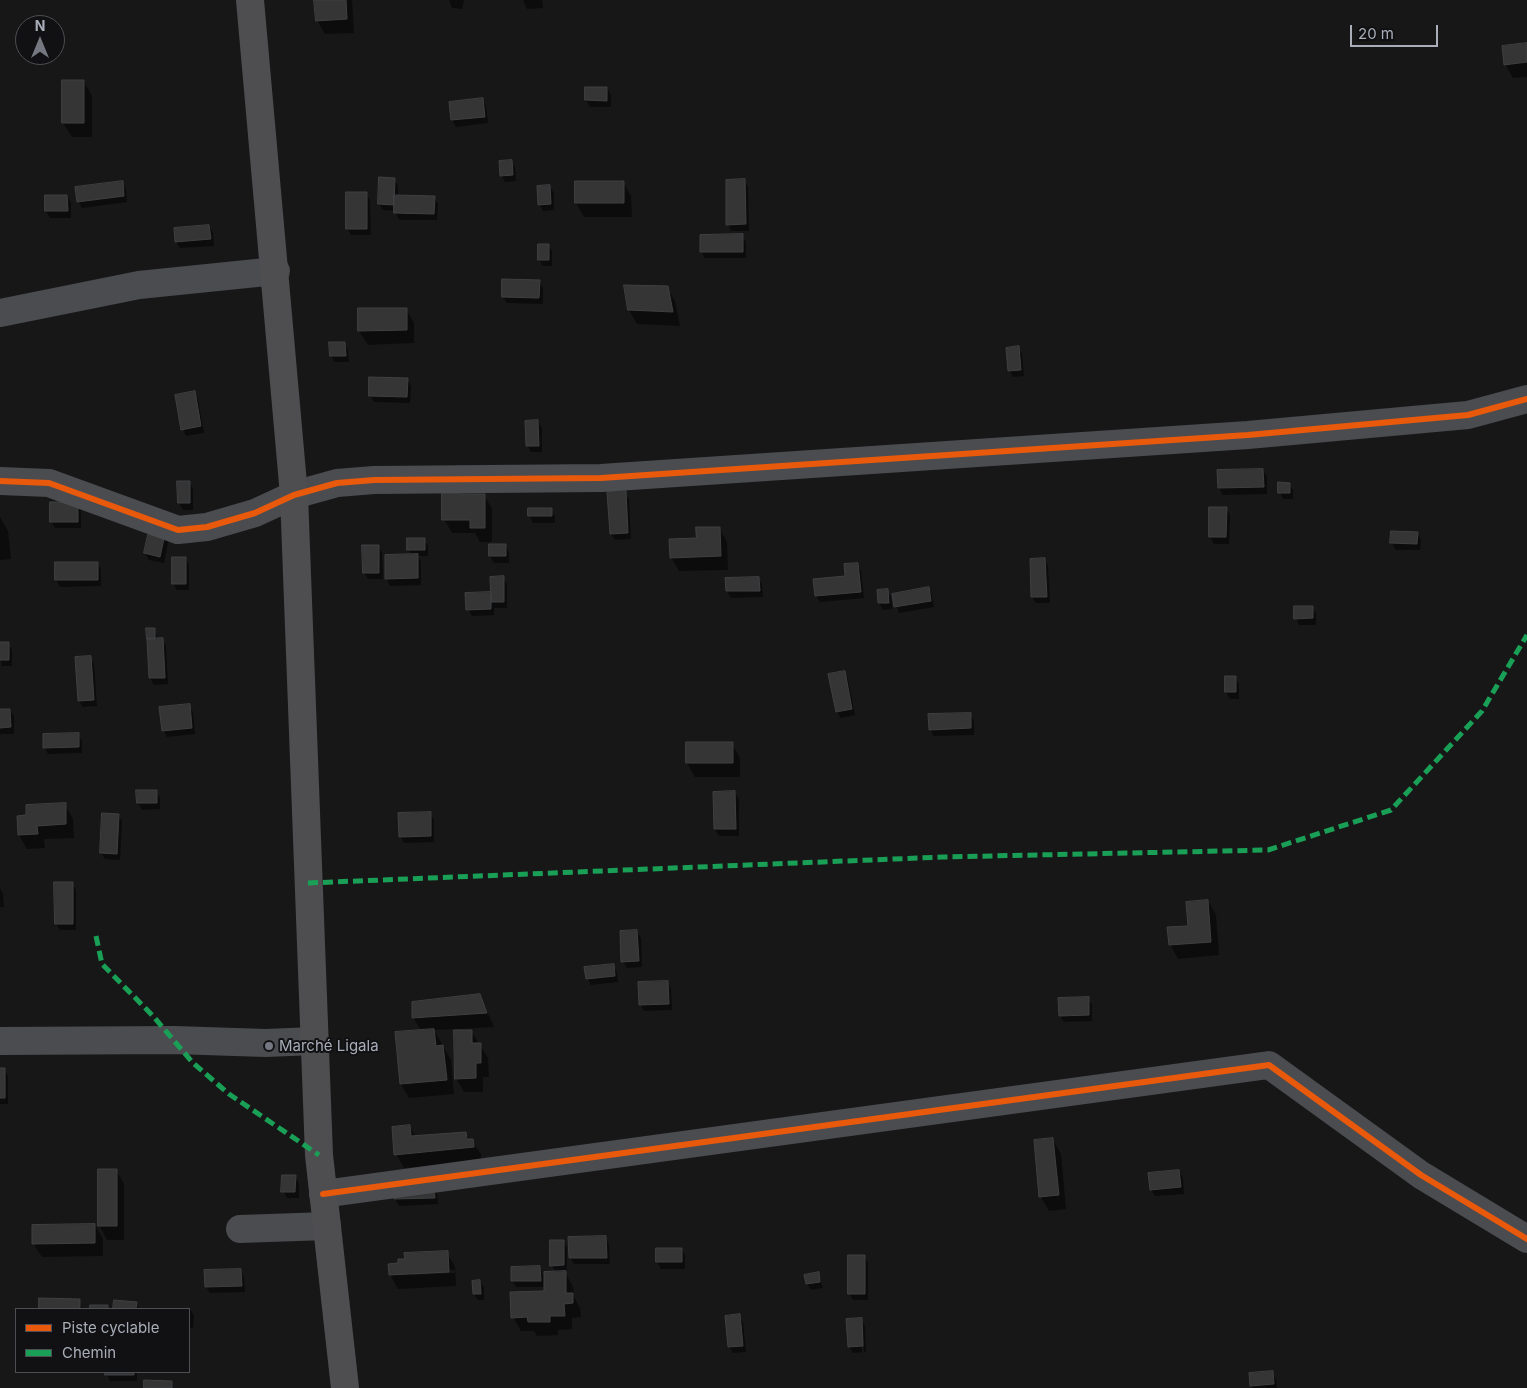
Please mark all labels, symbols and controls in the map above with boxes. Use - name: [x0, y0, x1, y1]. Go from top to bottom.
- north arrow: [15, 15, 65, 65]
- scale bar: [1352, 15, 1440, 47]
- text: N: [35, 17, 45, 34]
- text: 20 m: [1358, 24, 1394, 43]
- place label: Marché Ligala: [279, 1037, 379, 1055]
- marker: Marché Ligala: [263, 1040, 275, 1052]
- legend: [15, 1308, 190, 1373]
- text: Piste cyclable: [62, 1318, 159, 1337]
- text: Chemin: [62, 1343, 116, 1362]

